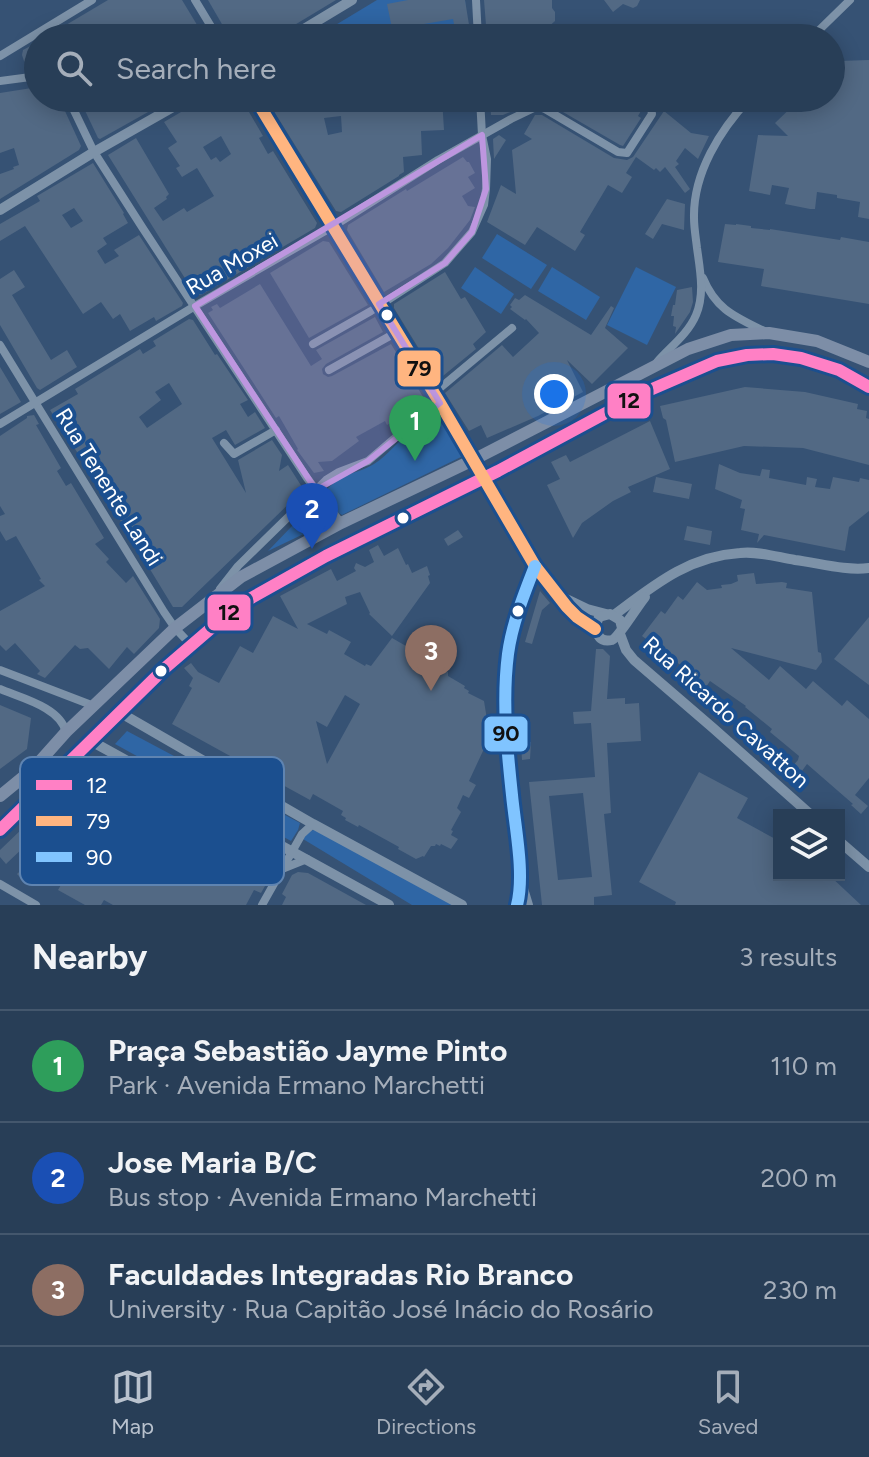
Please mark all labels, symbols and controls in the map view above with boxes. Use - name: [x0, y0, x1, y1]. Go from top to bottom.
- search box: [24, 24, 845, 112]
- icon: search: [52, 46, 96, 90]
- text: Search here: [116, 50, 276, 87]
- street label: Rua Moxei: [181, 227, 283, 301]
- unlabelled marker: [379, 307, 395, 323]
- line badge: 79: [396, 349, 442, 388]
- text: 79: [407, 355, 432, 382]
- your location: [534, 374, 574, 414]
- line badge: 12: [606, 382, 652, 420]
- text: 12: [618, 387, 640, 414]
- pin: 1: [389, 395, 441, 461]
- street label: Rua Tenente Landi: [50, 403, 168, 571]
- pin: 2: [286, 483, 338, 549]
- unlabelled marker: [395, 510, 411, 526]
- line badge: 12: [206, 593, 252, 632]
- text: 12: [218, 599, 240, 626]
- unlabelled marker: [510, 603, 526, 619]
- pin: 3: [405, 625, 457, 691]
- street label: Rua Ricardo Cavatton: [637, 630, 815, 794]
- unlabelled marker: [153, 663, 169, 679]
- line badge: 90: [483, 715, 529, 753]
- text: 90: [492, 720, 520, 747]
- legend: [20, 757, 284, 885]
- text: 12: [86, 772, 107, 799]
- text: 79: [86, 808, 110, 835]
- map controls: [773, 809, 845, 881]
- button: layers: [773, 809, 845, 881]
- text: 90: [86, 844, 113, 871]
- text: Nearby: [32, 937, 147, 978]
- text: 3 results: [739, 941, 837, 973]
- text: Praça Sebastião Jayme Pinto: [108, 1032, 507, 1069]
- text: 1: [53, 1050, 63, 1082]
- text: 110 m: [770, 1050, 837, 1082]
- text: Park · Avenida Ermano Marchetti: [108, 1069, 485, 1101]
- text: Jose Maria B/C: [108, 1144, 317, 1181]
- text: 2: [50, 1162, 66, 1194]
- text: 200 m: [761, 1162, 837, 1194]
- text: Bus stop · Avenida Ermano Marchetti: [108, 1181, 537, 1213]
- text: Faculdades Integradas Rio Branco: [108, 1256, 573, 1293]
- text: 3: [51, 1274, 65, 1306]
- text: 230 m: [763, 1274, 837, 1306]
- text: University · Rua Capitão José Inácio do Rosário: [108, 1293, 654, 1325]
- tab: Map: [111, 1365, 155, 1440]
- tab: Directions: [376, 1365, 476, 1440]
- tab: Saved: [698, 1365, 758, 1440]

